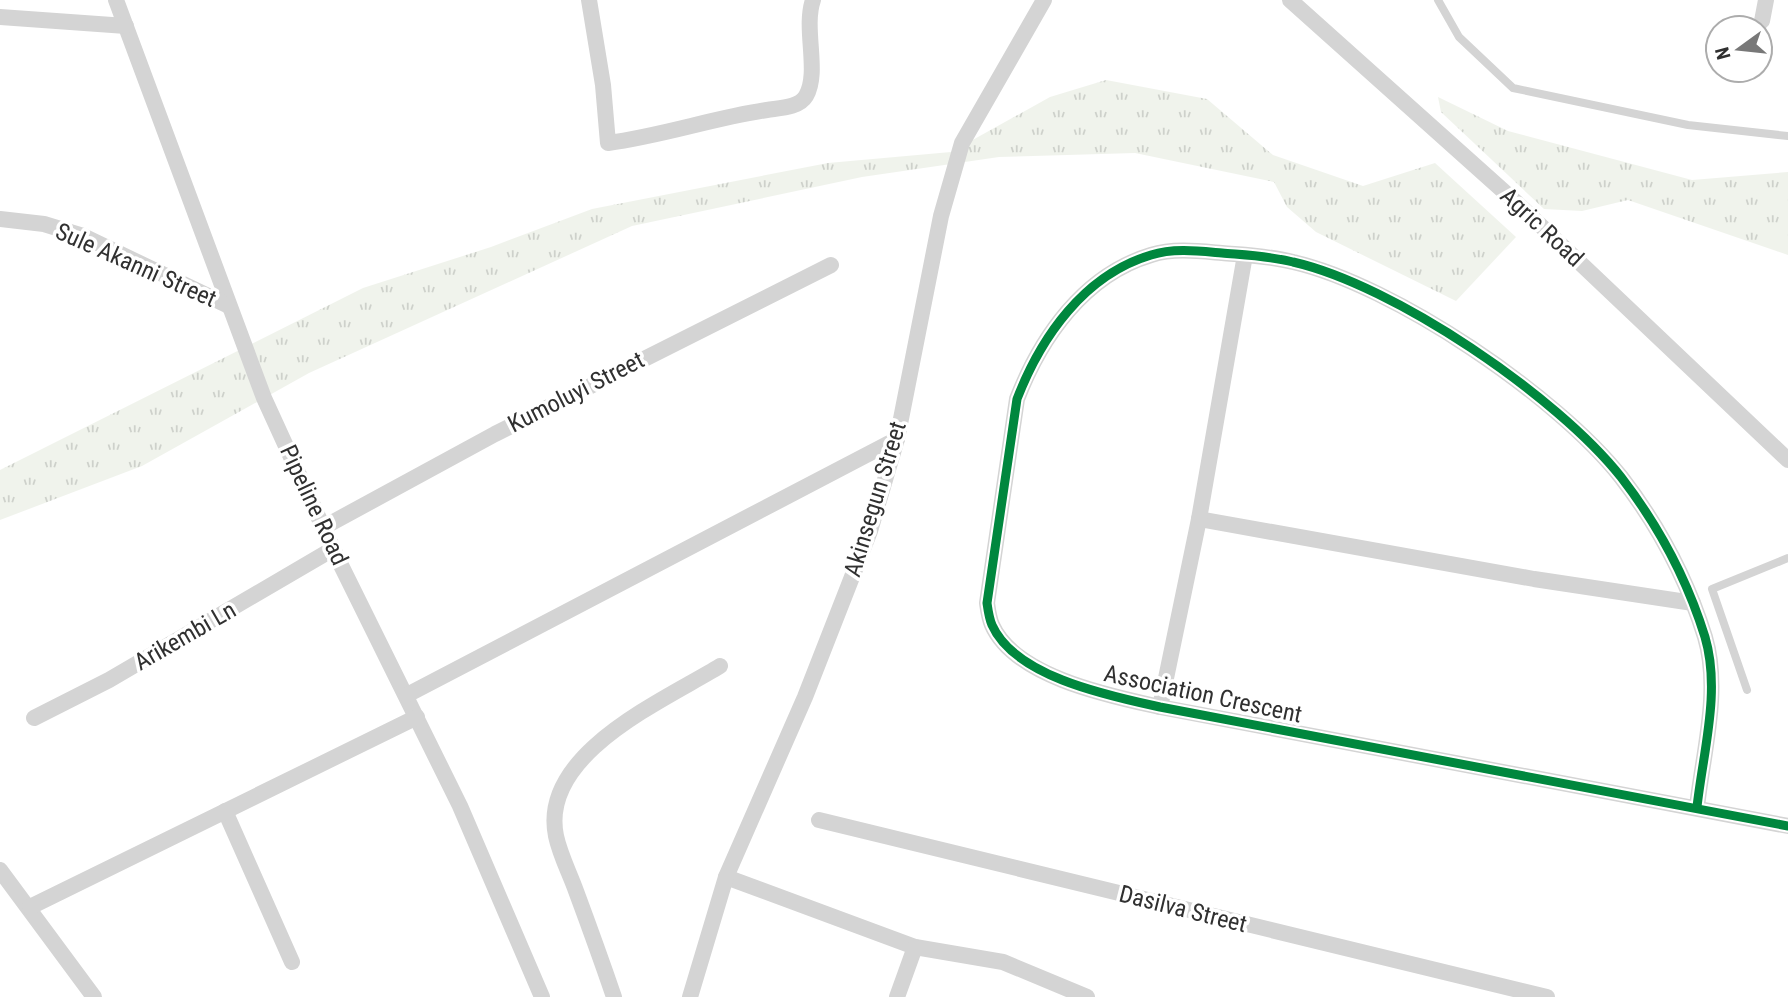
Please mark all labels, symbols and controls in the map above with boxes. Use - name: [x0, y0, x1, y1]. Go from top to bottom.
- north arrow: [1704, 14, 1774, 84]
- text: N: [1710, 45, 1736, 62]
- street label: Agric Road: [1495, 182, 1589, 272]
- street label: Sule Akanni Street: [51, 217, 221, 313]
- street label: Kumoluyi Street: [503, 346, 649, 438]
- street label: Akinsegun Street: [838, 418, 912, 580]
- street label: Pipeline Road: [274, 440, 354, 570]
- street label: Arikembi Ln: [129, 596, 241, 676]
- street label: Association Crescent: [1101, 659, 1305, 729]
- street label: Dasilva Street: [1116, 880, 1250, 938]

